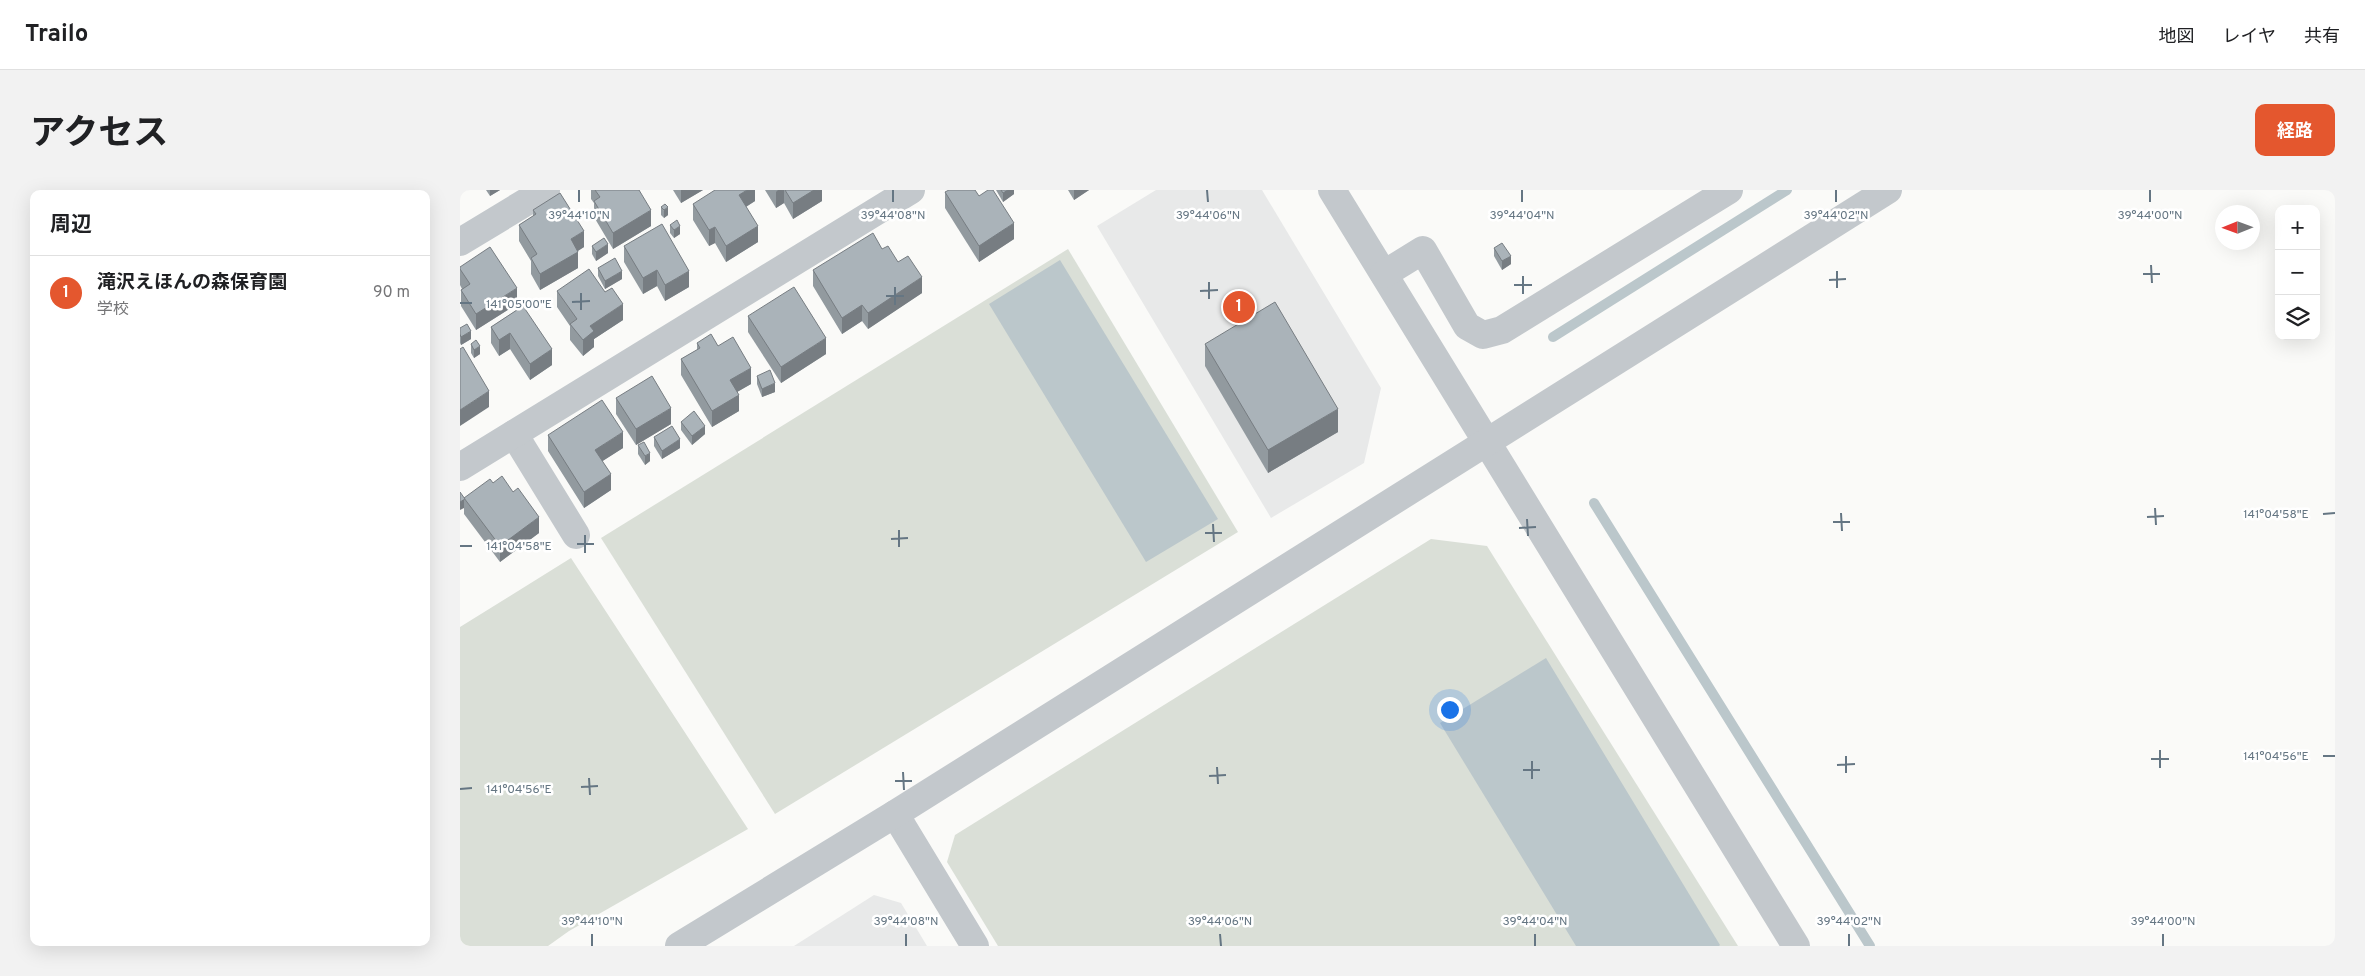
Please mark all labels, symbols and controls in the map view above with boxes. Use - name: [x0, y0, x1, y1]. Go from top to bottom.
- text: Trailo: [25, 20, 88, 50]
- text: 地図: [2159, 26, 2195, 49]
- text: レイヤ: [2223, 26, 2276, 49]
- text: 共有: [2304, 26, 2340, 49]
- button: 経路: [2255, 104, 2335, 156]
- text: アクセス: [30, 113, 168, 157]
- north arrow: [2215, 205, 2260, 250]
- map controls: [2275, 205, 2320, 340]
- button: +: [2275, 205, 2320, 250]
- text: 39°44'10"N: [548, 208, 610, 224]
- text: 39°44'08"N: [861, 208, 925, 224]
- text: 39°44'06"N: [1176, 208, 1240, 224]
- text: 39°44'04"N: [1489, 208, 1555, 224]
- text: 39°44'02"N: [1804, 208, 1868, 224]
- text: 39°44'00"N: [2117, 208, 2183, 224]
- text: 周辺: [50, 212, 92, 239]
- button: −: [2275, 250, 2320, 295]
- text: 滝沢えほんの森保育園: [97, 271, 287, 295]
- text: 1: [63, 283, 69, 303]
- text: 90 m: [373, 283, 410, 303]
- pin: 1: [1223, 288, 1255, 326]
- button: layers: [2275, 295, 2320, 340]
- text: 141°05'00"E: [486, 297, 552, 313]
- text: 学校: [97, 300, 129, 320]
- text: 141°04'58"E: [2243, 507, 2309, 523]
- text: 141°04'58"E: [486, 539, 552, 555]
- your location: [1437, 697, 1463, 723]
- text: 141°04'56"E: [2243, 749, 2309, 765]
- text: 141°04'56"E: [486, 782, 552, 798]
- text: 39°44'10"N: [561, 914, 623, 930]
- text: 39°44'08"N: [874, 914, 938, 930]
- text: 39°44'06"N: [1188, 914, 1252, 930]
- text: 39°44'04"N: [1502, 914, 1568, 930]
- text: 39°44'02"N: [1817, 914, 1881, 930]
- text: 39°44'00"N: [2130, 914, 2196, 930]

